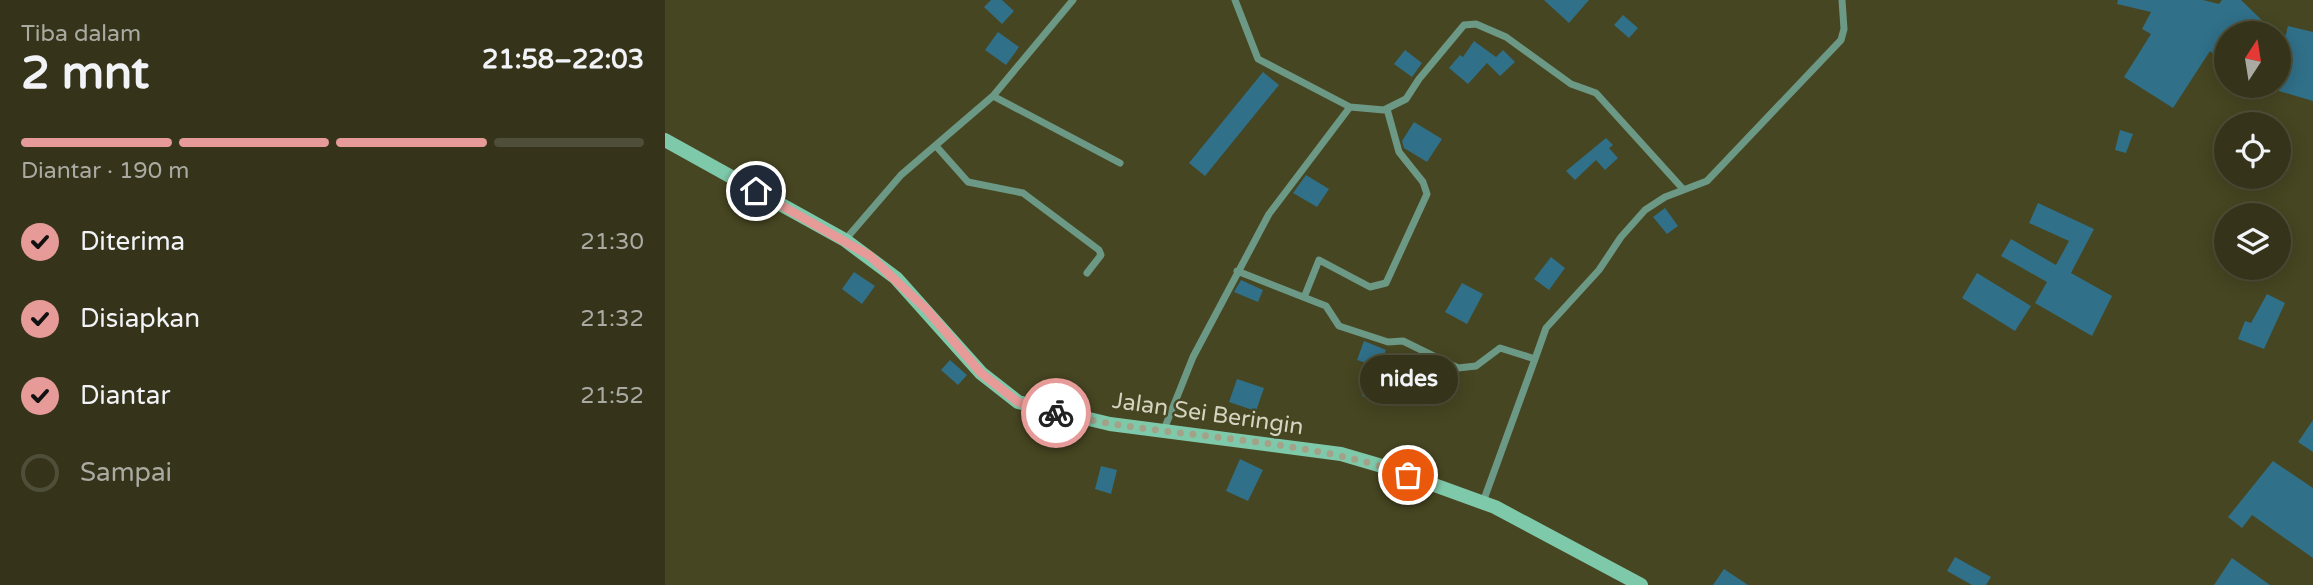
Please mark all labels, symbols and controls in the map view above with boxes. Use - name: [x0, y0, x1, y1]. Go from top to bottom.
- text: Tiba dalam: [21, 20, 141, 48]
- north arrow: [2214, 21, 2291, 98]
- map controls: [2214, 21, 2291, 280]
- text: 21:58–22:03: [482, 44, 644, 75]
- text: 2 mnt: [21, 46, 149, 101]
- button: locate: [2214, 112, 2291, 189]
- text: Diantar · 190 m: [21, 157, 189, 185]
- pin: [726, 161, 786, 221]
- icon: home: [737, 172, 775, 210]
- button: layers: [2214, 203, 2291, 280]
- icon: check: [21, 223, 59, 261]
- text: Diterima: [80, 226, 185, 257]
- text: 21:30: [580, 228, 644, 256]
- icon: check: [21, 300, 59, 338]
- text: Disiapkan: [80, 303, 200, 334]
- text: 21:32: [580, 305, 644, 333]
- callout: nides: [1359, 356, 1457, 405]
- text: nides: [1380, 365, 1438, 393]
- icon: check: [21, 377, 59, 415]
- courier: [1021, 378, 1091, 448]
- text: Diantar: [80, 380, 170, 411]
- text: 21:52: [580, 382, 644, 410]
- street label: Jalan Sei Beringin: [1110, 387, 1305, 441]
- icon: bike: [1037, 394, 1075, 432]
- pin: [1378, 445, 1438, 505]
- icon: bag: [1389, 456, 1427, 494]
- text: Sampai: [80, 457, 172, 488]

